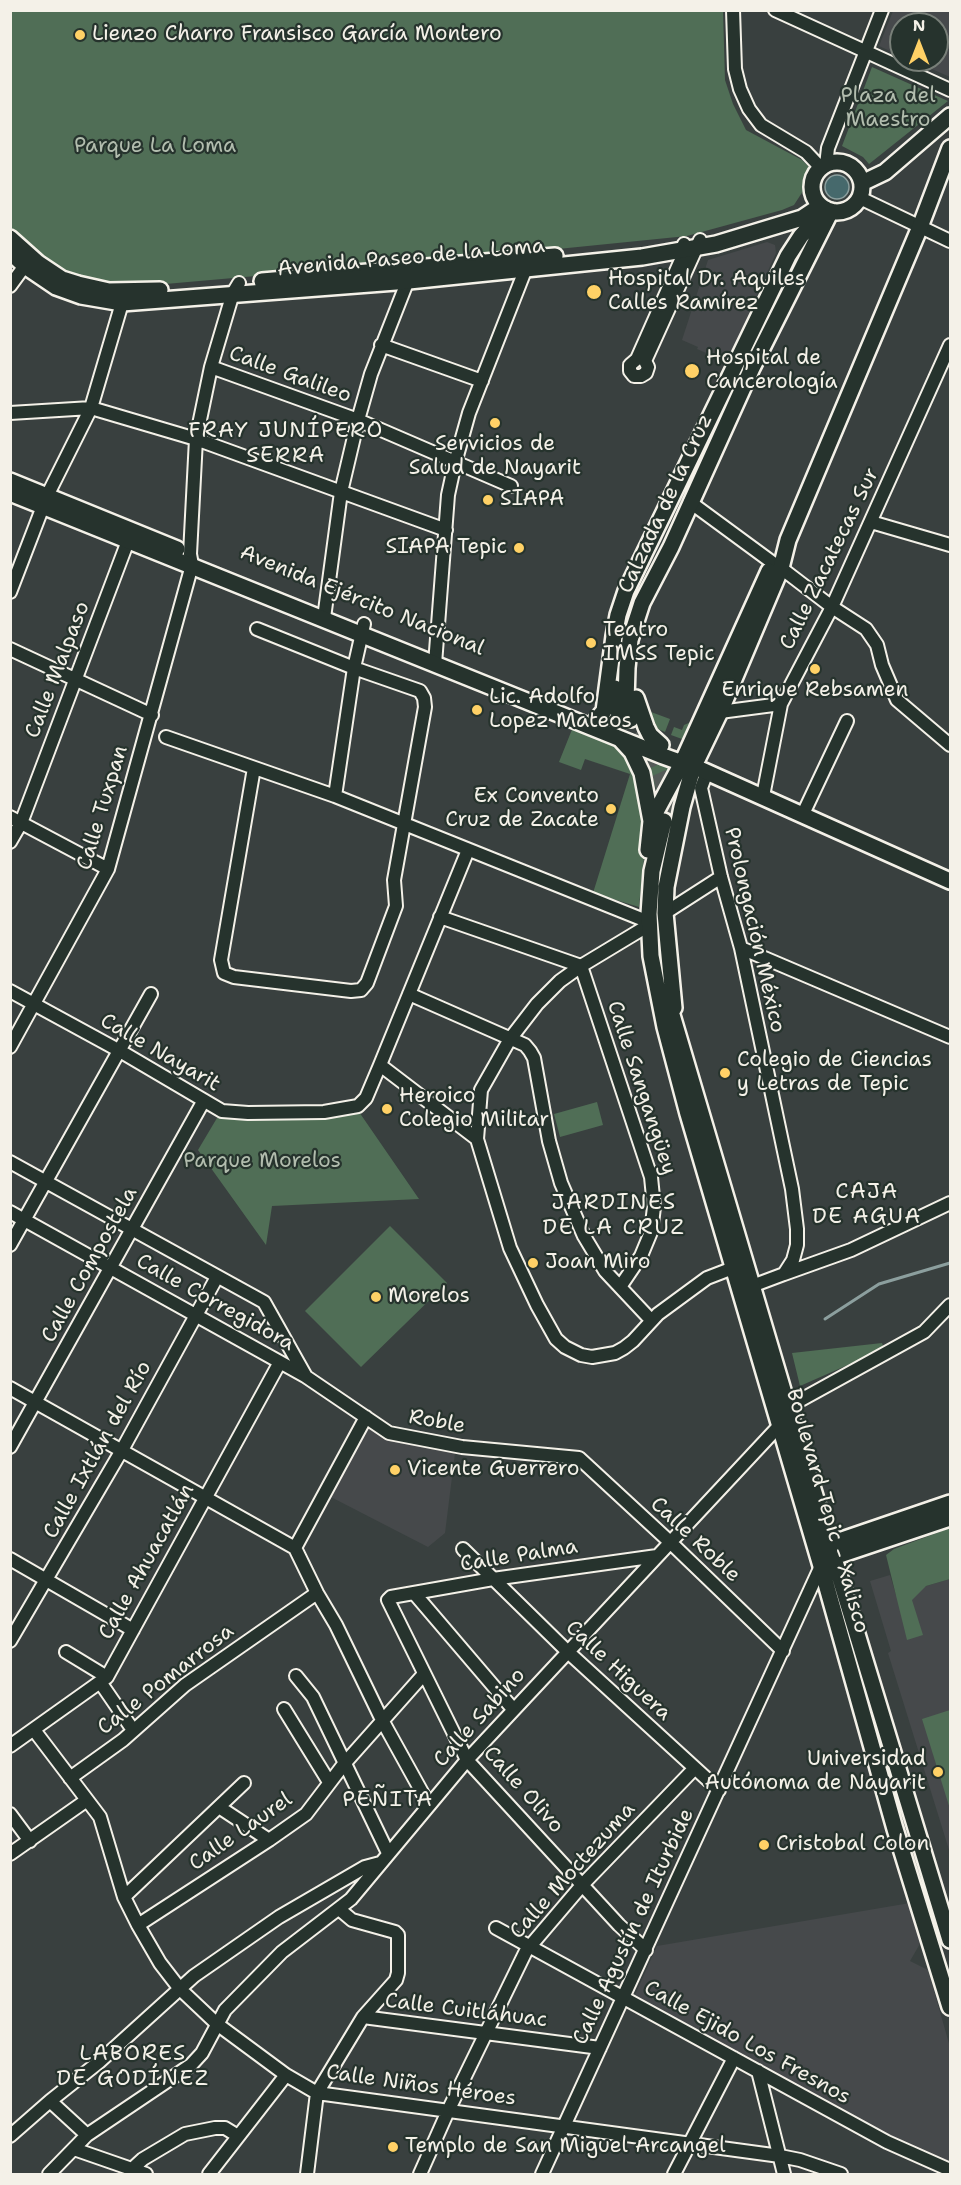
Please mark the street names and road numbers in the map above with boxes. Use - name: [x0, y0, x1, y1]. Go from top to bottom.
- street label: Avenida Paseo de la Loma: [276, 234, 546, 282]
- street label: Calle Galileo: [225, 341, 355, 409]
- street label: Calzada de la Cruz: [613, 410, 719, 598]
- street label: Calle Zacatecas Sur: [775, 464, 885, 654]
- street label: Avenida Ejército Nacional: [236, 540, 488, 662]
- street label: Calle Malpaso: [20, 598, 96, 742]
- street label: Calle Tuxpan: [72, 743, 134, 873]
- street label: Prolongación México: [718, 825, 790, 1035]
- street label: Calle Sangangüey: [601, 998, 681, 1178]
- street label: Calle Nayarit: [96, 1009, 224, 1097]
- street label: Calle Compostela: [37, 1183, 143, 1347]
- street label: Calle Corregidora: [131, 1249, 299, 1357]
- street label: Calle Ixtlán del Río: [39, 1357, 157, 1543]
- street label: Boulevard Tepic - Xalisco: [780, 1386, 874, 1636]
- street label: Roble: [407, 1405, 467, 1439]
- street label: Calle Ahuacatlán: [94, 1480, 200, 1644]
- street label: Calle Roble: [645, 1492, 745, 1588]
- street label: Calle Palma: [458, 1534, 580, 1578]
- street label: Calle Higuera: [560, 1616, 676, 1726]
- street label: Calle Pomarrosa: [93, 1619, 239, 1741]
- street label: Calle Sabino: [429, 1663, 531, 1773]
- street label: Calle Olivo: [477, 1741, 569, 1839]
- street label: Calle Laurel: [185, 1787, 297, 1877]
- street label: Calle Moctezuma: [505, 1798, 641, 1944]
- street label: Calle Agustín de Iturbide: [568, 1805, 700, 2049]
- street label: Calle Ejido Los Fresnos: [639, 1976, 855, 2110]
- street label: Calle Cuitláhuac: [383, 1989, 549, 2033]
- street label: Calle Niños Héroes: [324, 2060, 518, 2112]

